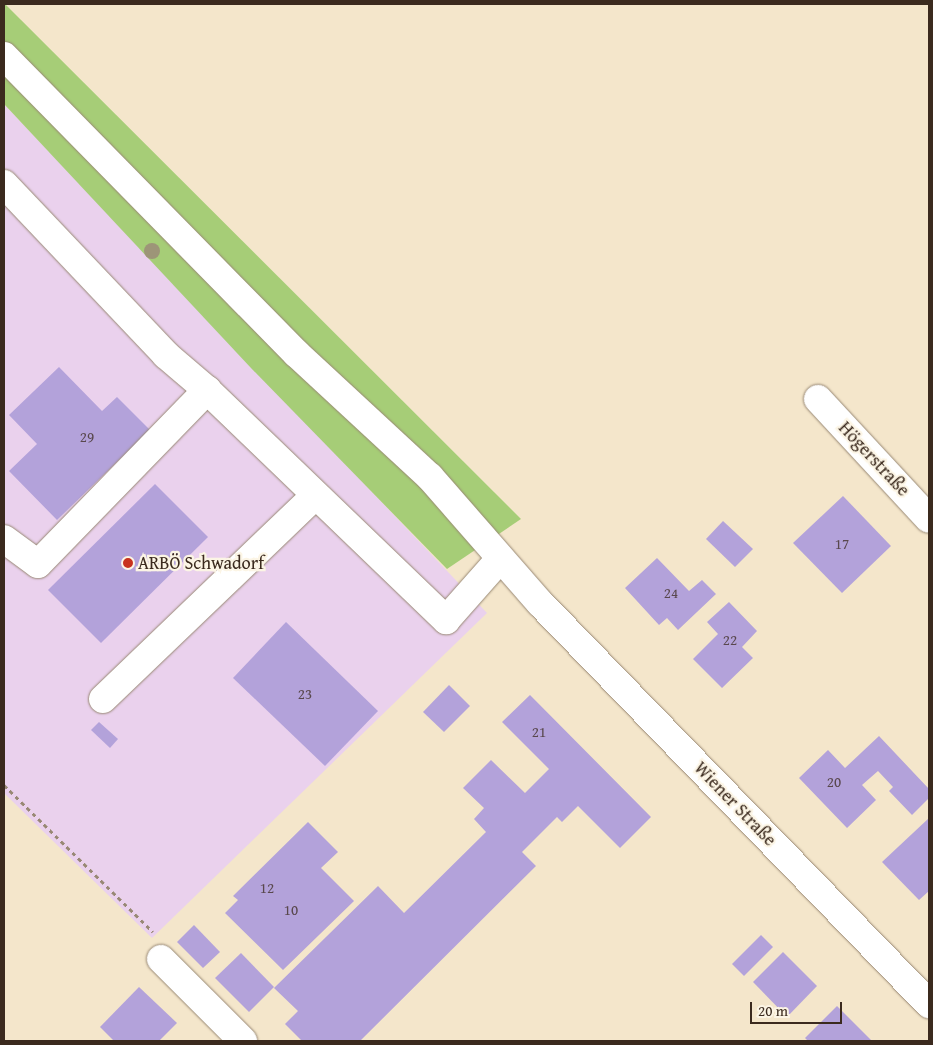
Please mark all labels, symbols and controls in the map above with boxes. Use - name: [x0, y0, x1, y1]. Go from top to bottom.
- street label: Högerstraße: [834, 417, 914, 501]
- house number: 29: [80, 428, 94, 446]
- house number: 17: [835, 535, 849, 553]
- place label: ARBÖ Schwadorf: [138, 552, 264, 574]
- marker: ARBÖ Schwadorf: [122, 557, 134, 569]
- house number: 24: [664, 584, 678, 602]
- house number: 22: [723, 631, 737, 649]
- house number: 23: [298, 685, 312, 703]
- house number: 21: [532, 723, 546, 741]
- street label: Wiener Straße: [689, 757, 781, 851]
- house number: 20: [827, 773, 841, 791]
- house number: 12: [260, 879, 274, 897]
- house number: 10: [284, 901, 298, 919]
- scale bar: [753, 992, 846, 1024]
- text: 20 m: [758, 1000, 788, 1021]

